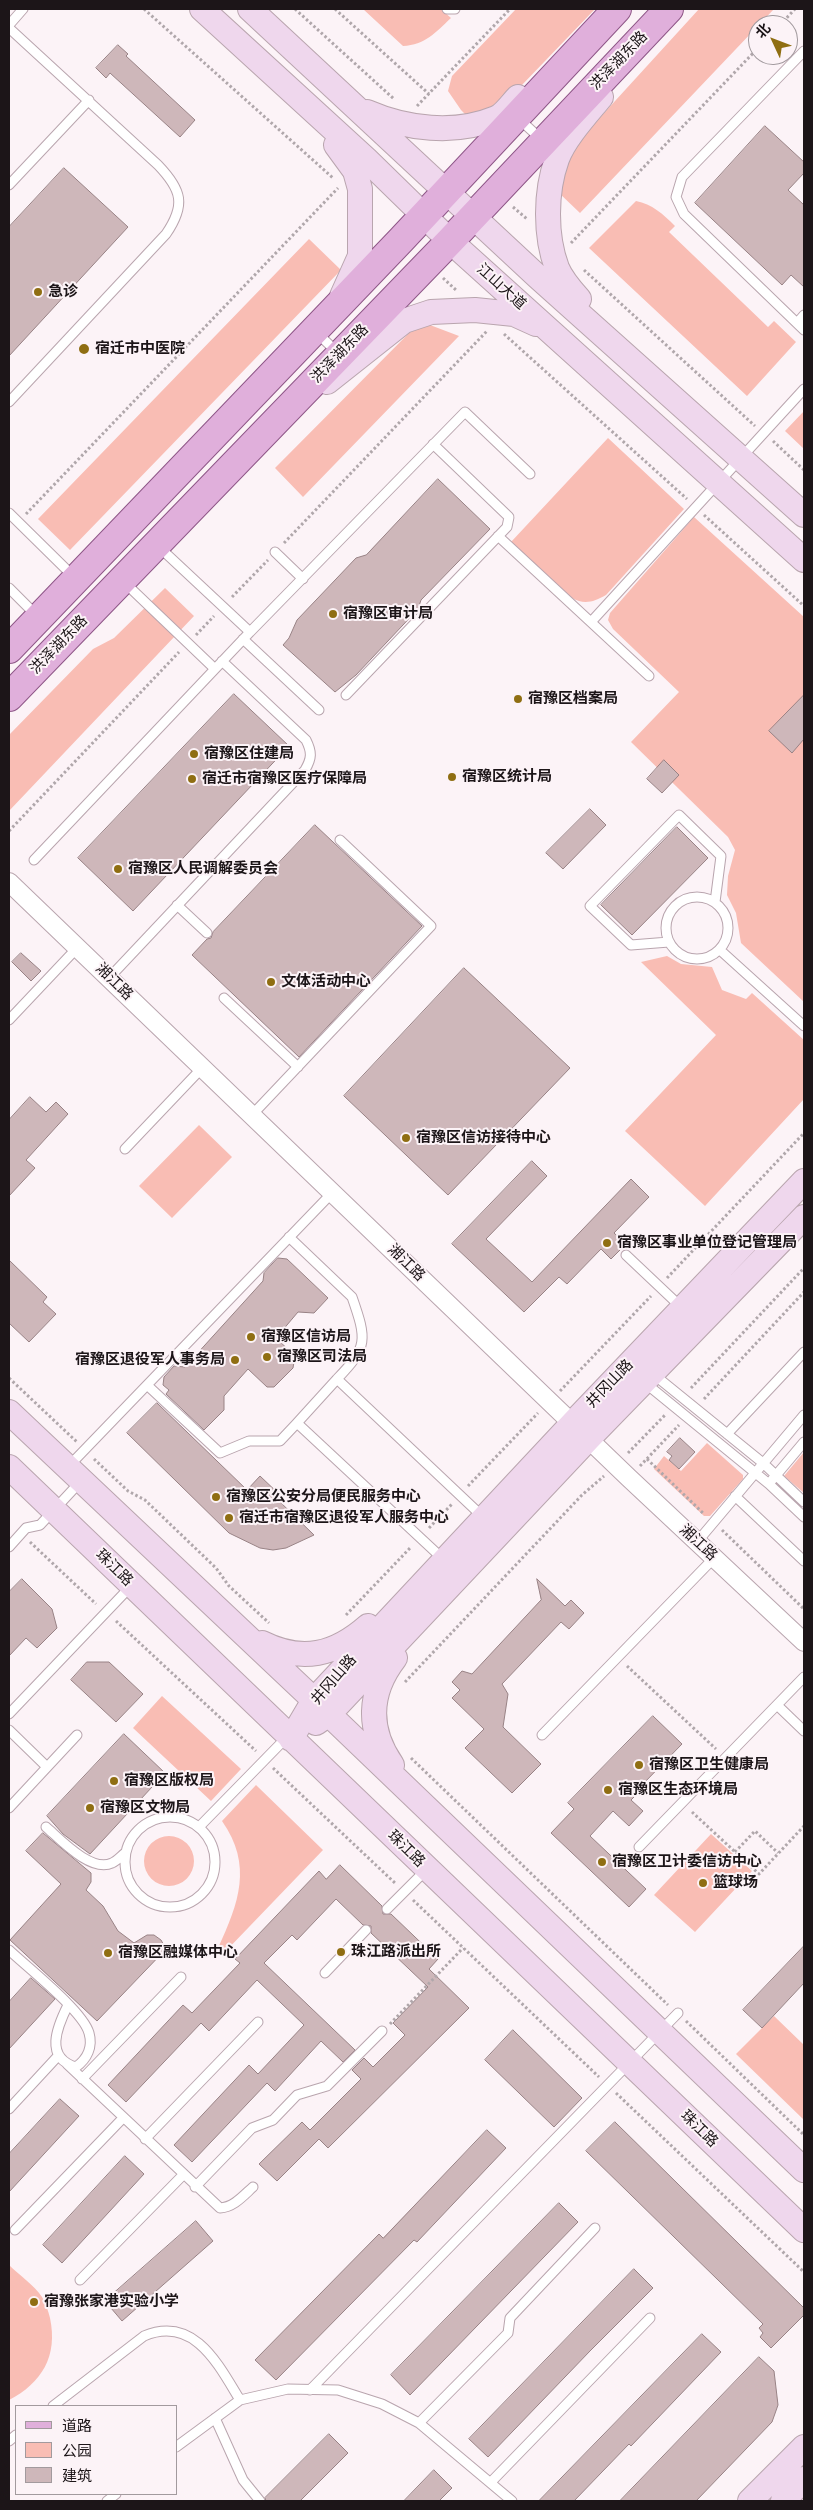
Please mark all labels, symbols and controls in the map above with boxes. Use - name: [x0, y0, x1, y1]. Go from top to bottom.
- north arrow: [748, 15, 798, 65]
- text: 北: [751, 19, 774, 42]
- street label: 洪泽湖东路: [586, 28, 652, 94]
- street label: 江山大道: [473, 260, 529, 314]
- place label: 急诊: [48, 283, 78, 301]
- marker: 急诊: [32, 286, 44, 298]
- street label: 洪泽湖东路: [307, 321, 373, 387]
- place label: 宿迁市中医院: [95, 340, 185, 358]
- marker: 宿迁市中医院: [77, 342, 91, 356]
- place label: 宿豫区审计局: [343, 605, 433, 623]
- marker: 宿豫区审计局: [327, 608, 339, 620]
- street label: 洪泽湖东路: [26, 612, 92, 678]
- place label: 宿豫区档案局: [528, 690, 618, 708]
- marker: 宿豫区档案局: [512, 693, 524, 705]
- place label: 宿豫区住建局: [204, 745, 294, 763]
- marker: 宿豫区住建局: [188, 748, 200, 760]
- place label: 宿豫区统计局: [462, 768, 552, 786]
- place label: 宿迁市宿豫区医疗保障局: [202, 770, 367, 788]
- marker: 宿豫区统计局: [446, 771, 458, 783]
- marker: 宿迁市宿豫区医疗保障局: [186, 773, 198, 785]
- place label: 宿豫区人民调解委员会: [128, 860, 278, 878]
- marker: 宿豫区人民调解委员会: [112, 863, 124, 875]
- street label: 湘江路: [92, 960, 136, 1004]
- place label: 文体活动中心: [281, 973, 371, 991]
- marker: 文体活动中心: [265, 976, 277, 988]
- place label: 宿豫区信访接待中心: [416, 1129, 551, 1147]
- marker: 宿豫区信访接待中心: [400, 1132, 412, 1144]
- place label: 宿豫区事业单位登记管理局: [617, 1234, 797, 1252]
- marker: 宿豫区事业单位登记管理局: [601, 1237, 613, 1249]
- street label: 湘江路: [384, 1241, 428, 1285]
- place label: 宿豫区信访局: [261, 1328, 351, 1346]
- marker: 宿豫区信访局: [245, 1331, 257, 1343]
- place label: 宿豫区司法局: [277, 1348, 367, 1366]
- place label: 宿豫区退役军人事务局: [75, 1351, 225, 1369]
- marker: 宿豫区司法局: [261, 1351, 273, 1363]
- marker: 宿豫区退役军人事务局: [229, 1354, 241, 1366]
- street label: 井冈山路: [583, 1356, 637, 1412]
- place label: 宿豫区公安分局便民服务中心: [226, 1488, 421, 1506]
- marker: 宿豫区公安分局便民服务中心: [210, 1491, 222, 1503]
- place label: 宿迁市宿豫区退役军人服务中心: [239, 1509, 449, 1527]
- marker: 宿迁市宿豫区退役军人服务中心: [223, 1512, 235, 1524]
- street label: 湘江路: [675, 1521, 721, 1565]
- street label: 珠江路: [92, 1546, 136, 1590]
- street label: 井冈山路: [308, 1651, 360, 1709]
- place label: 宿豫区卫生健康局: [649, 1756, 769, 1774]
- marker: 宿豫区卫生健康局: [633, 1759, 645, 1771]
- place label: 宿豫区版权局: [124, 1772, 214, 1790]
- marker: 宿豫区版权局: [108, 1775, 120, 1787]
- place label: 宿豫区生态环境局: [618, 1781, 738, 1799]
- marker: 宿豫区生态环境局: [602, 1784, 614, 1796]
- place label: 宿豫区文物局: [100, 1799, 190, 1817]
- marker: 宿豫区文物局: [84, 1802, 96, 1814]
- street label: 珠江路: [384, 1827, 428, 1871]
- place label: 宿豫区卫计委信访中心: [612, 1853, 762, 1871]
- marker: 宿豫区卫计委信访中心: [596, 1856, 608, 1868]
- place label: 篮球场: [713, 1874, 758, 1892]
- marker: 篮球场: [697, 1877, 709, 1889]
- place label: 珠江路派出所: [351, 1943, 441, 1961]
- place label: 宿豫区融媒体中心: [118, 1944, 238, 1962]
- marker: 珠江路派出所: [335, 1946, 347, 1958]
- marker: 宿豫区融媒体中心: [102, 1947, 114, 1959]
- street label: 珠江路: [677, 2107, 721, 2151]
- place label: 宿豫张家港实验小学: [44, 2293, 179, 2311]
- marker: 宿豫张家港实验小学: [28, 2296, 40, 2308]
- legend: [15, 2405, 178, 2495]
- text: 道路: [62, 2416, 92, 2435]
- text: 公园: [62, 2441, 92, 2460]
- text: 建筑: [62, 2466, 92, 2485]

